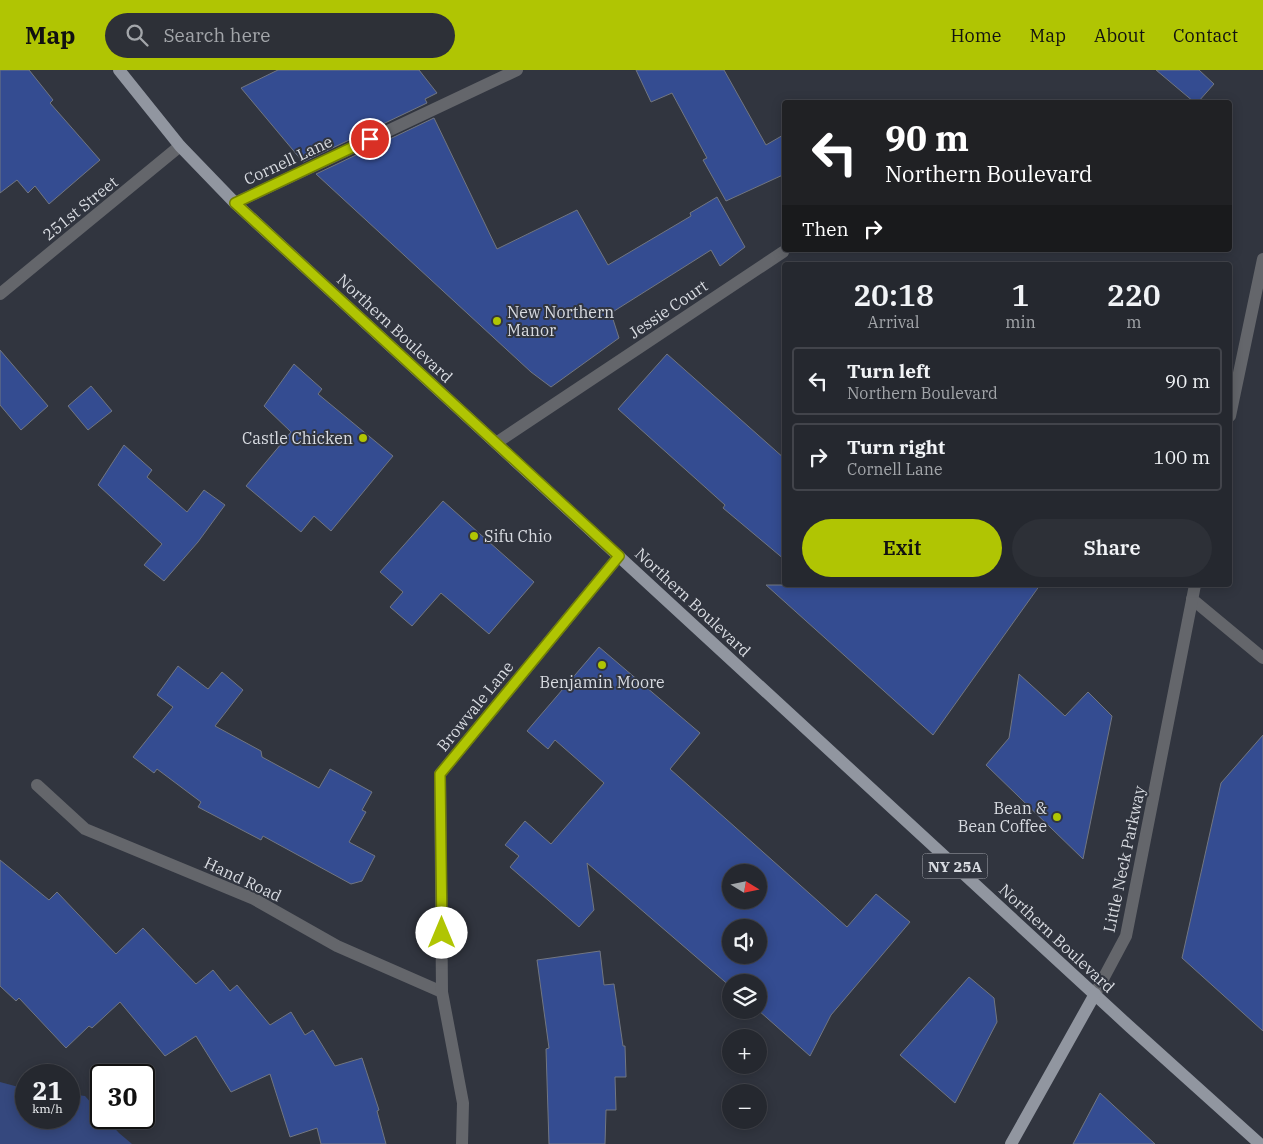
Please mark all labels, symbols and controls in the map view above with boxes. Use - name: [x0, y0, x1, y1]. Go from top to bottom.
- search box: [105, 13, 455, 58]
- text: Map: [25, 19, 75, 51]
- icon: search: [123, 21, 151, 49]
- text: Search here: [163, 23, 270, 47]
- text: Home: [950, 24, 1002, 47]
- text: Map: [1030, 24, 1066, 47]
- text: About: [1094, 24, 1145, 47]
- text: Contact: [1173, 24, 1238, 47]
- text: 90 m: [885, 115, 969, 161]
- pin: [349, 118, 391, 160]
- icon: left: [802, 120, 867, 185]
- icon: arrive: [356, 125, 384, 153]
- street label: Cornell Lane: [240, 131, 336, 189]
- text: Northern Boulevard: [885, 159, 1092, 188]
- street label: 251st Street: [38, 171, 122, 244]
- icon: right: [859, 215, 887, 243]
- text: Then: [802, 217, 849, 241]
- street label: Northern Boulevard: [333, 269, 457, 387]
- street label: Jessie Court: [625, 275, 711, 343]
- text: 20:18: [853, 275, 934, 314]
- text: 1: [1011, 275, 1029, 314]
- text: 220: [1107, 275, 1161, 314]
- place label: New Northern Manor: [507, 302, 614, 340]
- text: Arrival: [868, 312, 920, 332]
- text: min: [1005, 312, 1036, 332]
- text: m: [1126, 312, 1141, 332]
- marker: New Northern Manor: [491, 315, 503, 327]
- text: Turn left: [847, 359, 930, 383]
- icon: left: [804, 367, 832, 395]
- text: 90 m: [1165, 369, 1210, 393]
- text: Northern Boulevard: [847, 383, 998, 403]
- place label: Castle Chicken: [242, 428, 353, 448]
- marker: Castle Chicken: [357, 432, 369, 444]
- text: Turn right: [847, 435, 945, 459]
- icon: right: [804, 443, 832, 471]
- text: 100 m: [1153, 445, 1210, 469]
- text: Cornell Lane: [847, 459, 943, 479]
- button: Exit: [802, 519, 1002, 577]
- button: Share: [1012, 519, 1212, 577]
- place label: Sifu Chio: [484, 526, 552, 546]
- marker: Sifu Chio: [468, 530, 480, 542]
- street label: Northern Boulevard: [631, 543, 755, 661]
- street label: Browvale Lane: [432, 657, 518, 755]
- marker: Benjamin Moore: [596, 659, 608, 671]
- place label: Benjamin Moore: [539, 672, 665, 692]
- street label: Little Neck Parkway: [1099, 783, 1149, 934]
- place label: Bean & Bean Coffee: [958, 798, 1047, 836]
- marker: Bean & Bean Coffee: [1051, 811, 1063, 823]
- street label: Hand Road: [201, 852, 285, 906]
- road number: NY 25A: [922, 854, 988, 878]
- north arrow: [722, 864, 768, 909]
- map controls: [722, 864, 767, 1129]
- street label: Northern Boulevard: [995, 879, 1119, 997]
- position arrow: [415, 906, 467, 958]
- button: sound: [722, 919, 767, 964]
- button: layers: [722, 974, 767, 1019]
- button: +: [722, 1029, 767, 1074]
- speed limit sign: 30: [90, 1064, 155, 1129]
- text: 21: [32, 1074, 63, 1107]
- button: −: [722, 1084, 767, 1129]
- text: km/h: [32, 1101, 63, 1116]

